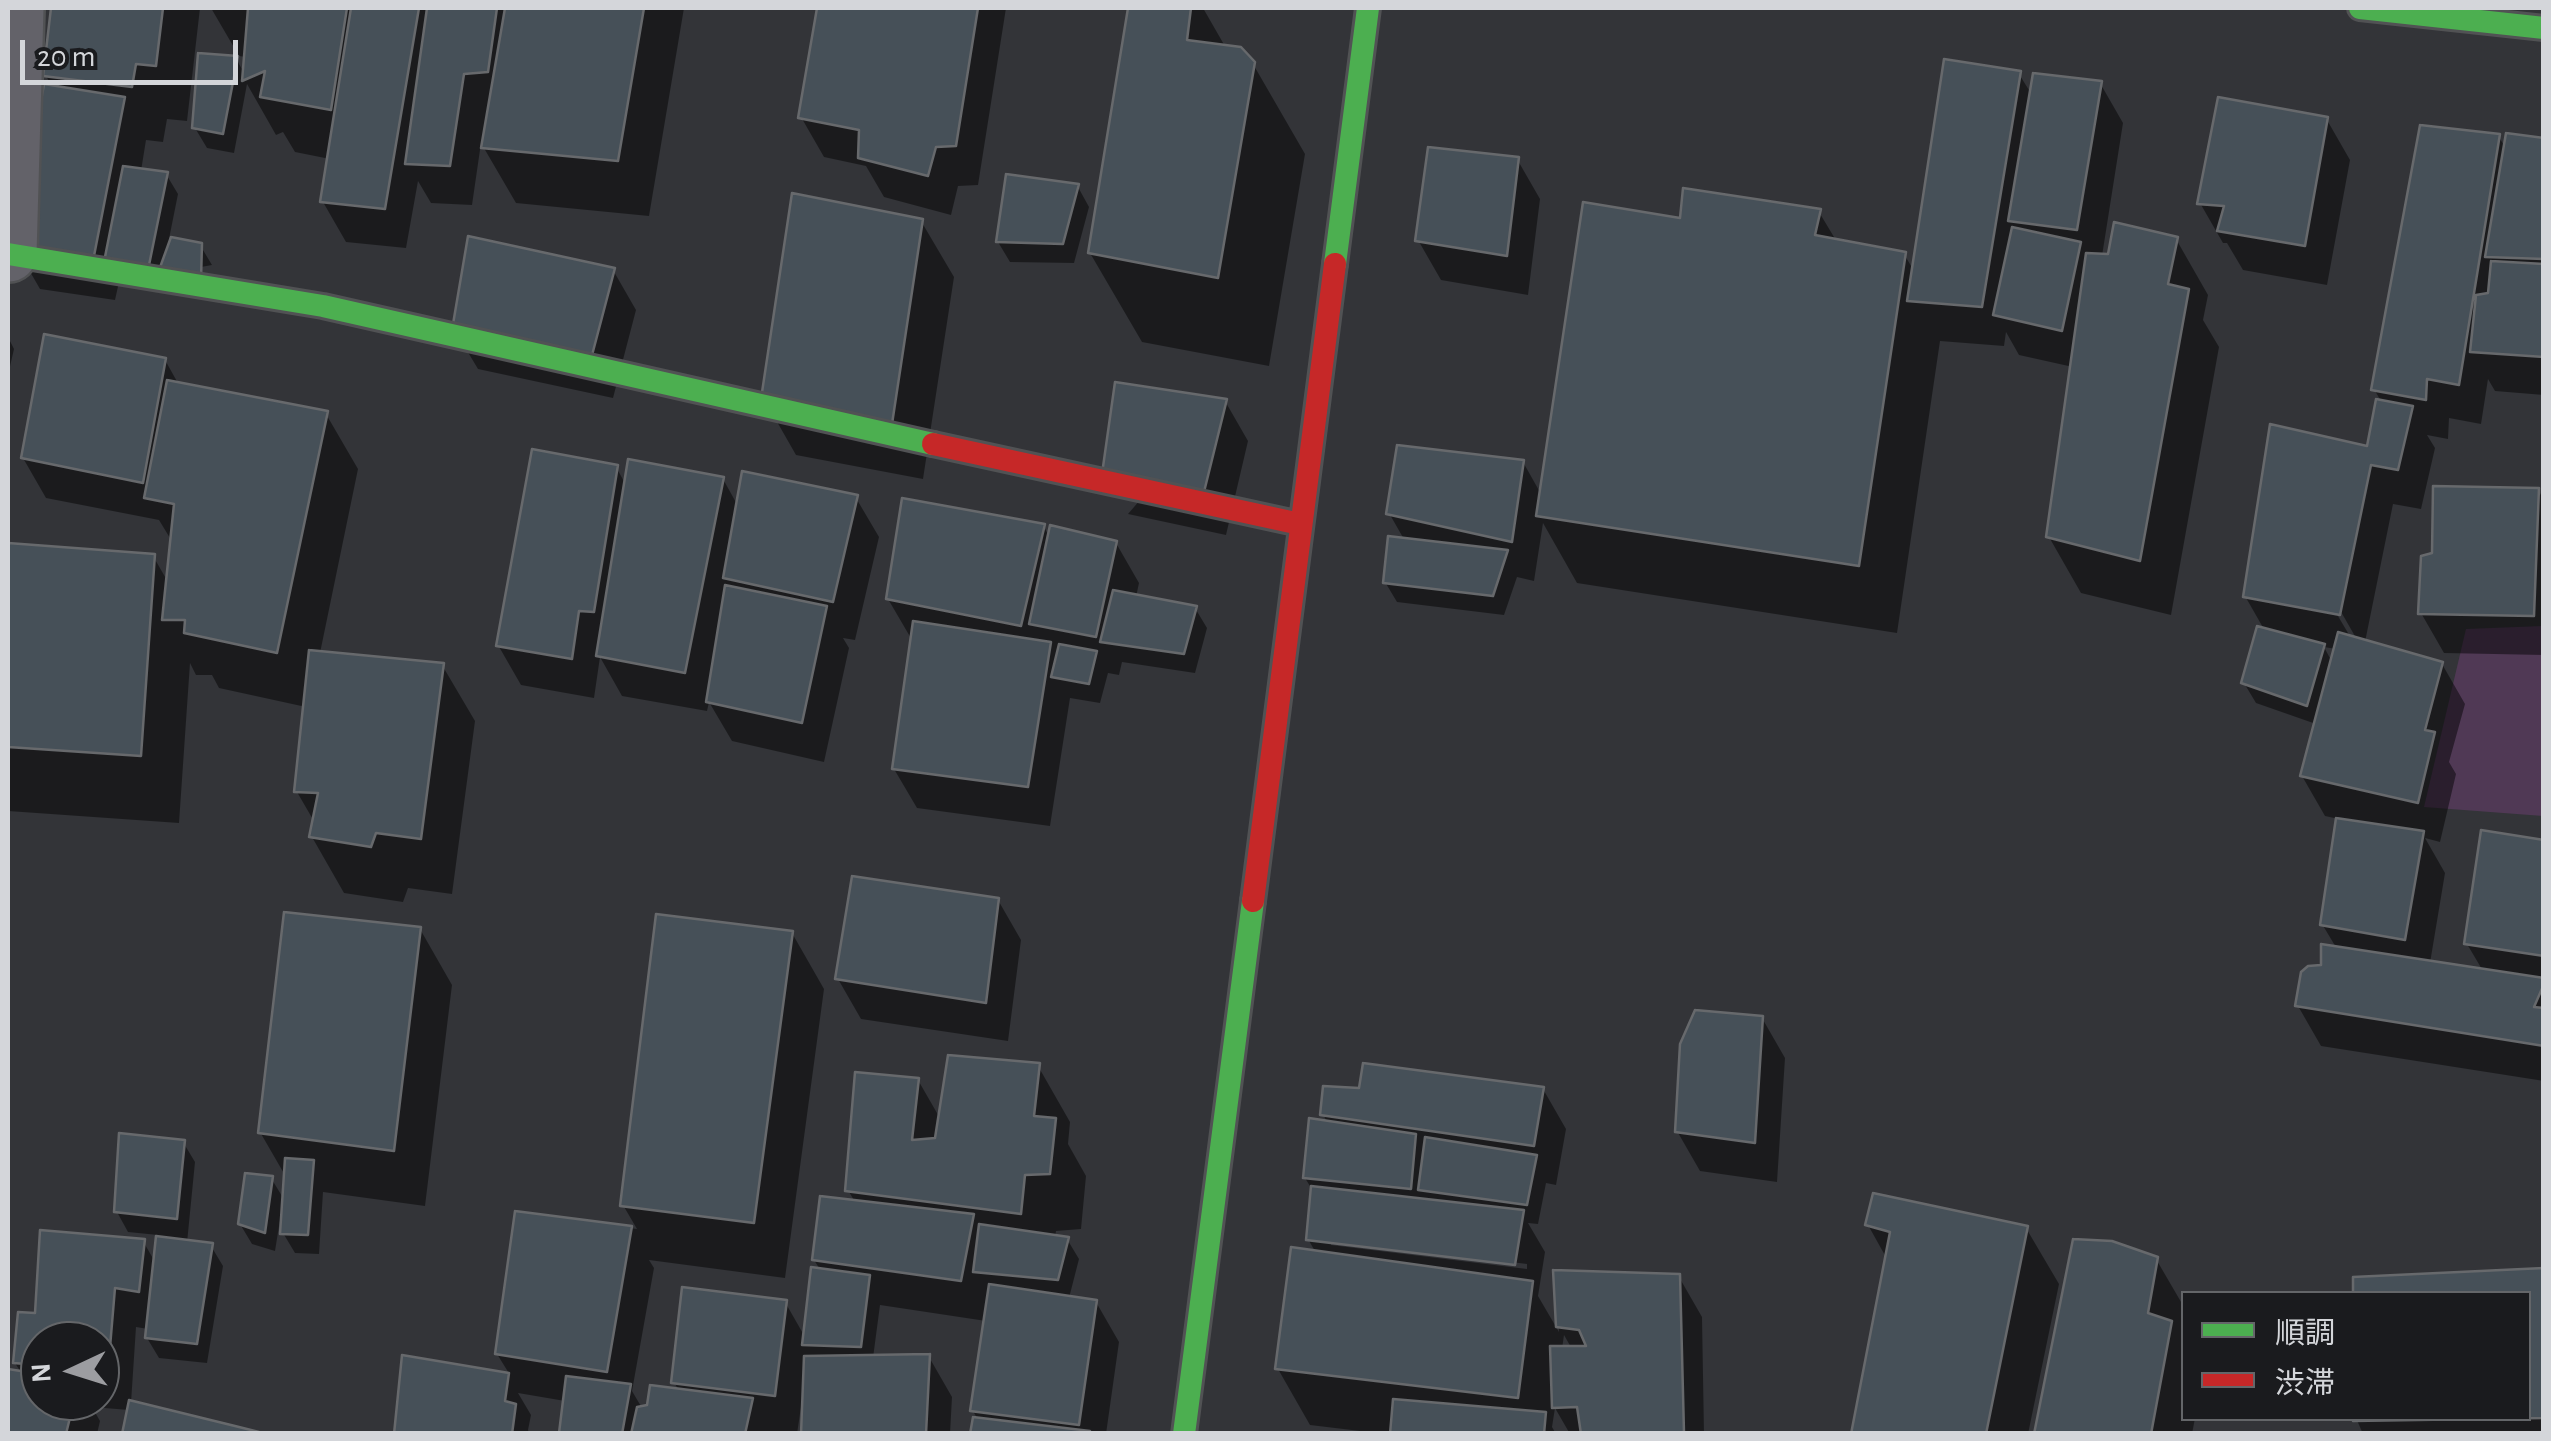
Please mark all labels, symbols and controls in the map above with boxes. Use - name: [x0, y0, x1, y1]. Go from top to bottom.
- scale bar: [25, 20, 242, 82]
- text: 20 m: [37, 42, 95, 72]
- legend: [2181, 1291, 2531, 1421]
- text: 順調: [2275, 1319, 2335, 1349]
- north arrow: [20, 1321, 120, 1421]
- text: N: [27, 1362, 57, 1384]
- text: 渋滞: [2275, 1369, 2335, 1399]

